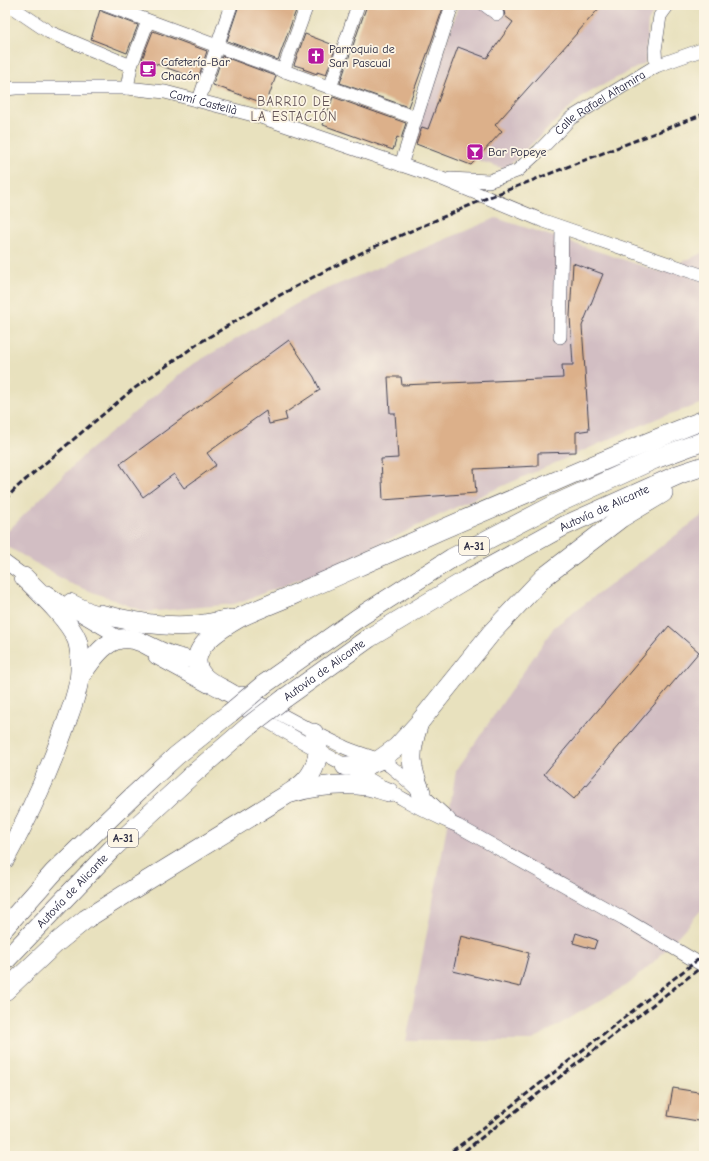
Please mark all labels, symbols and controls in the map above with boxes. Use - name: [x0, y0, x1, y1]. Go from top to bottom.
- place label: Parroquia de San Pascual: [329, 42, 395, 70]
- church icon: Parroquia de San Pascual: [306, 46, 326, 66]
- place label: Cafetería-Bar Chacón: [161, 55, 230, 83]
- cafe icon: Cafetería-Bar Chacón: [138, 59, 158, 79]
- street label: Calle Rafael Altamira: [552, 67, 648, 138]
- street label: Camí Castellà: [168, 86, 239, 118]
- district label: BARRIO DE LA ESTACIÓN: [250, 94, 338, 124]
- bar icon: Bar Popeye: [465, 142, 485, 162]
- place label: Bar Popeye: [488, 145, 547, 159]
- street label: Autovía de Alicante: [557, 482, 651, 534]
- road number: A-31: [459, 537, 489, 555]
- street label: Autovía de Alicante: [281, 636, 368, 704]
- road number: A-31: [108, 829, 138, 847]
- street label: Autovía de Alicante: [33, 851, 111, 931]

